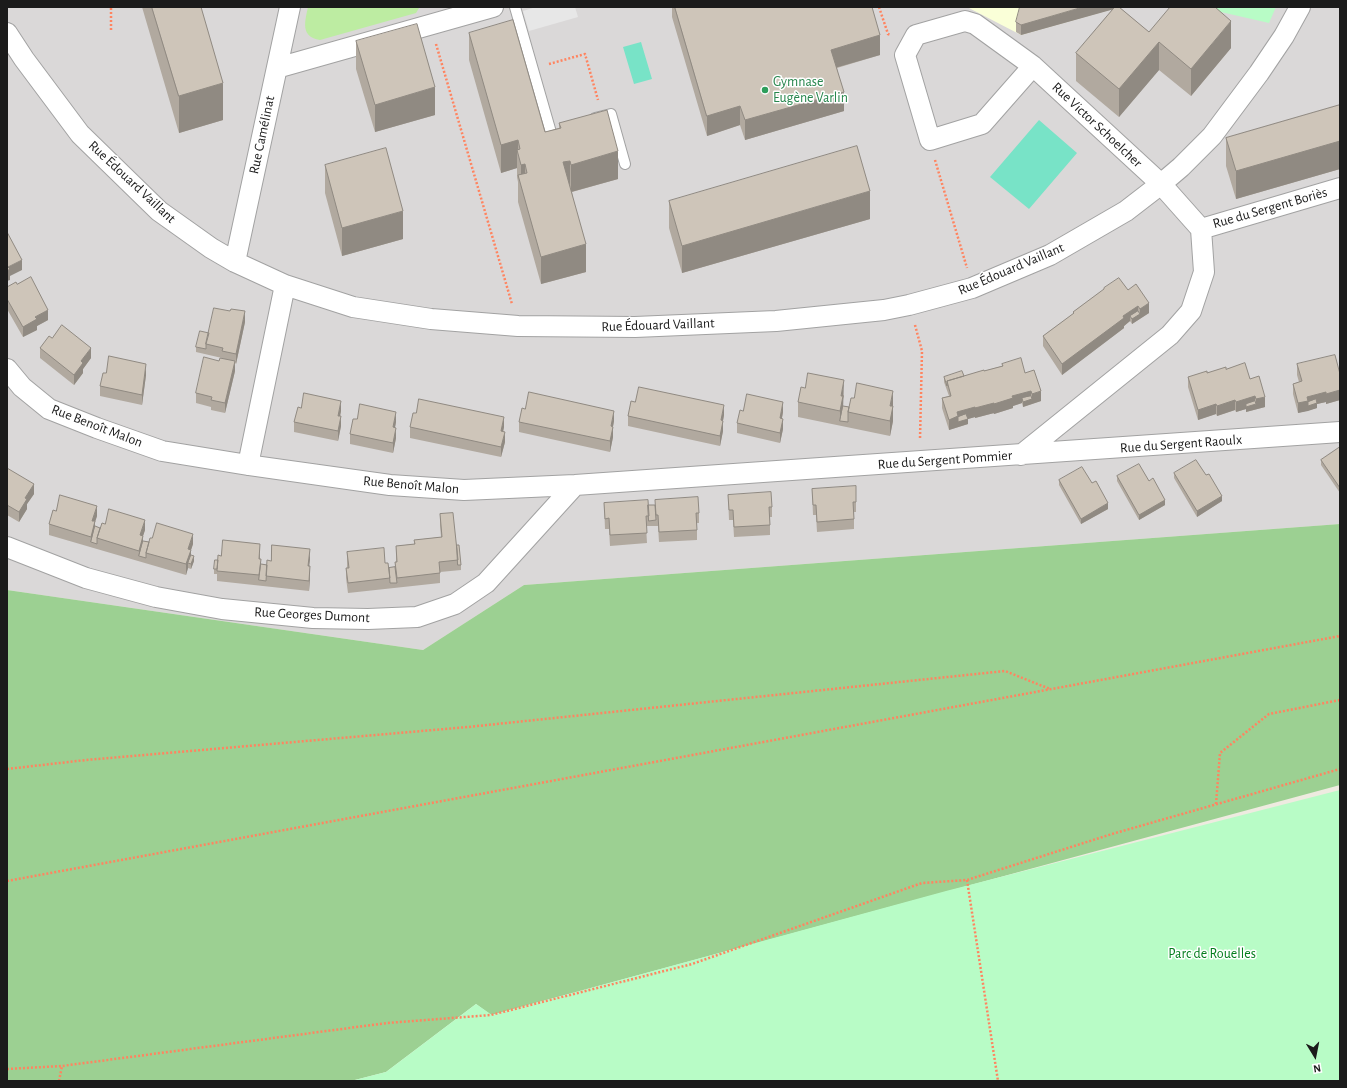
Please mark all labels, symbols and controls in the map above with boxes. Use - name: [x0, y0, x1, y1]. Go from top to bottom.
- place label: Gymnase Eugène Varlin: [773, 74, 848, 106]
- street label: Rue Victor Schoelcher: [1048, 79, 1146, 171]
- marker: Gymnase Eugène Varlin: [760, 85, 770, 95]
- street label: Rue Camélinat: [246, 94, 278, 176]
- street label: Rue Édouard Vaillant: [85, 137, 179, 227]
- street label: Rue du Sergent Boriès: [1211, 184, 1329, 232]
- street label: Rue Édouard Vaillant: [956, 239, 1066, 299]
- street label: Rue Édouard Vaillant: [601, 315, 715, 335]
- street label: Rue Benoît Malon: [49, 401, 145, 451]
- street label: Rue du Sergent Raoulx: [1119, 431, 1243, 457]
- street label: Rue du Sergent Pommier: [877, 447, 1013, 473]
- street label: Rue Benoît Malon: [362, 472, 460, 498]
- street label: Rue Georges Dumont: [254, 604, 370, 626]
- park label: Parc de Rouelles: [1168, 946, 1256, 962]
- north arrow: [1295, 1036, 1335, 1076]
- text: N: [1312, 1062, 1322, 1074]

